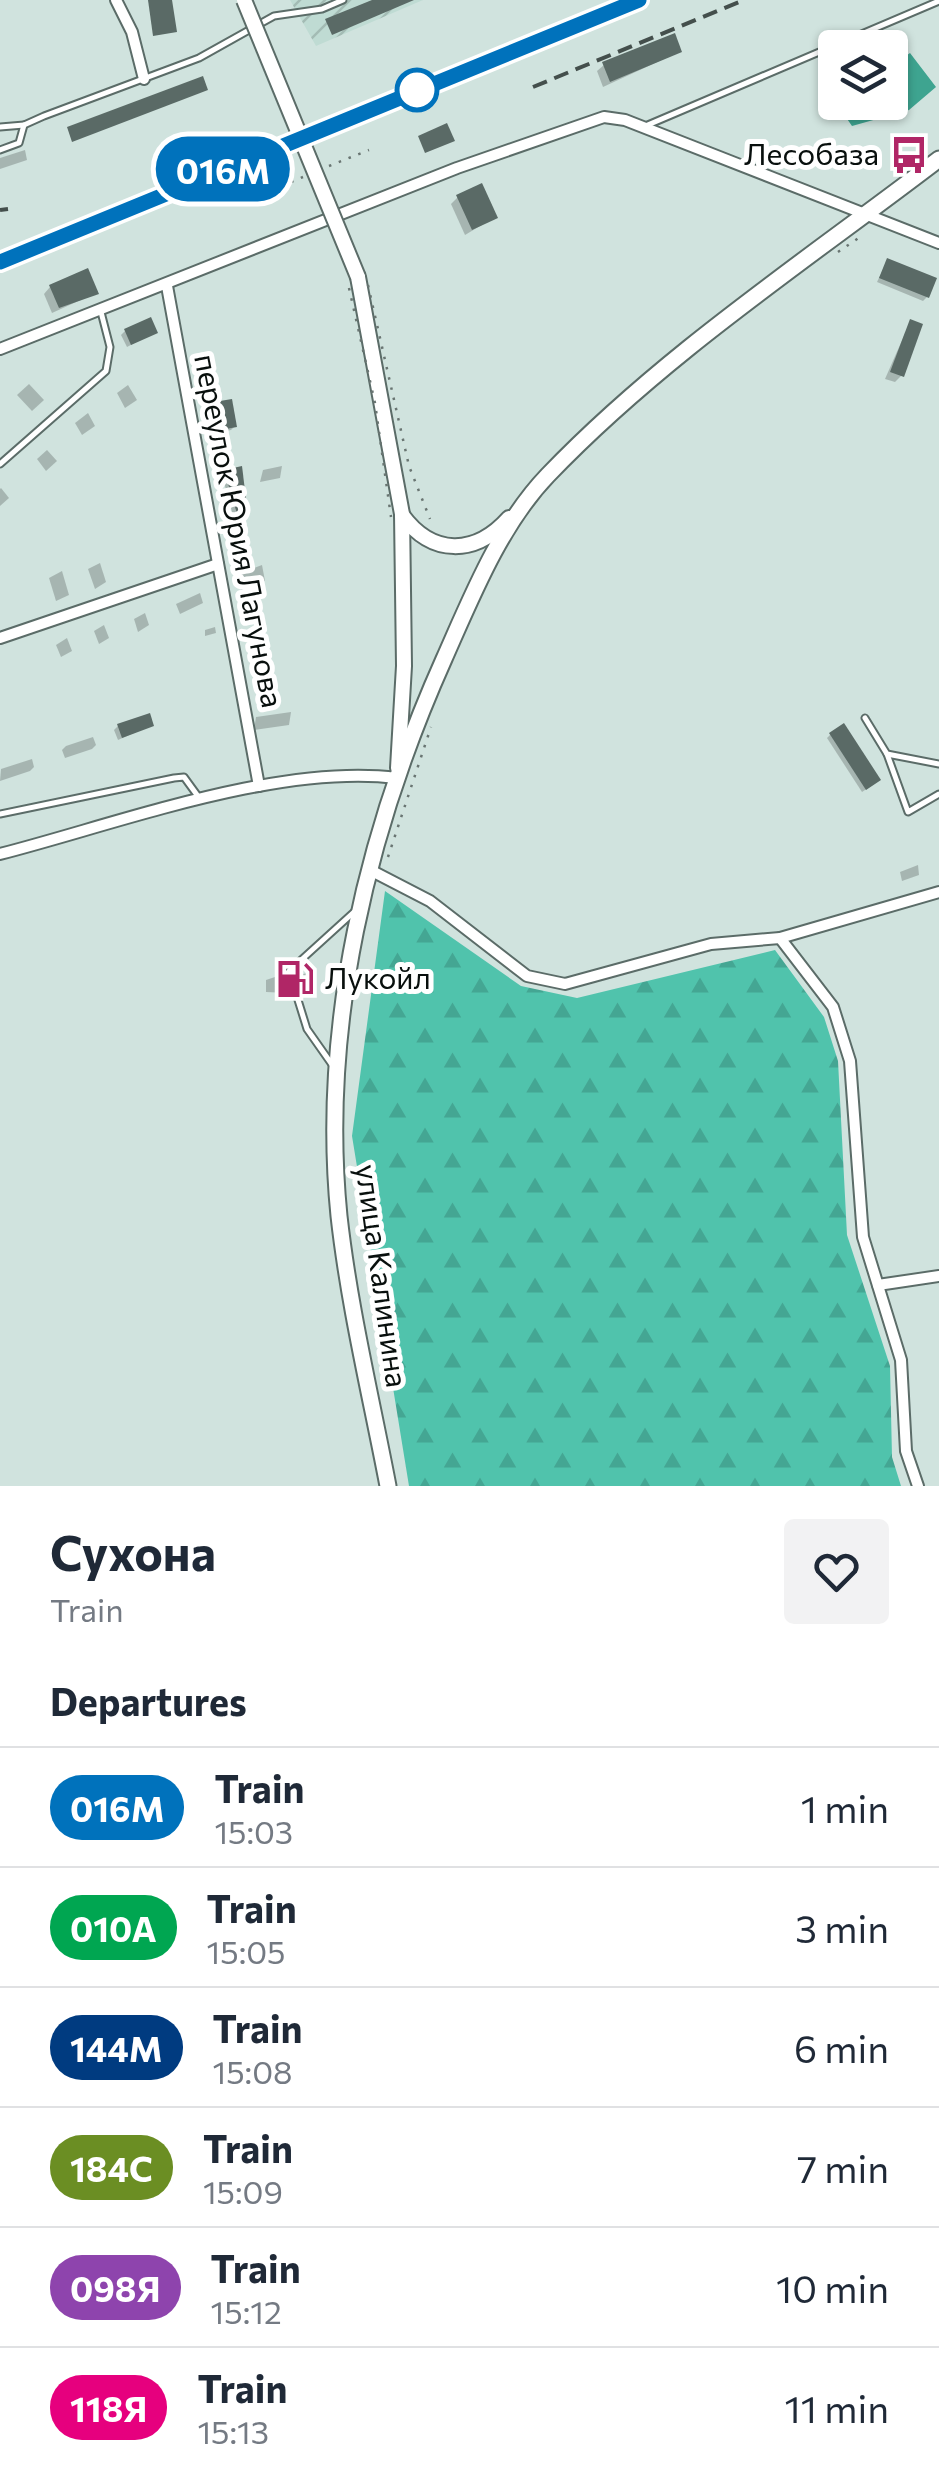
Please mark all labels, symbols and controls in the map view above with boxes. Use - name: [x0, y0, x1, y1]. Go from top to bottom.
- map controls: [818, 30, 908, 120]
- button: layers: [818, 30, 908, 120]
- unlabelled marker: [396, 69, 438, 111]
- place label: Лесобаза: [744, 134, 879, 171]
- bus stop icon: Лесобаза: [888, 134, 930, 176]
- line badge: 016М: [153, 136, 293, 202]
- text: 016М: [176, 148, 270, 191]
- street label: переулок Юрия Лагунова: [188, 351, 293, 710]
- fuel station icon: Лукойл: [274, 958, 316, 1000]
- place label: Лукойл: [325, 958, 431, 995]
- street label: улица Калинина: [350, 1162, 417, 1390]
- button: heart: [784, 1519, 889, 1624]
- text: Сухона: [50, 1522, 216, 1581]
- text: Train: [50, 1589, 124, 1629]
- text: Departures: [50, 1677, 247, 1724]
- text: Train: [214, 1764, 304, 1811]
- text: 1 min: [801, 1784, 889, 1831]
- text: 016М: [70, 1786, 164, 1829]
- text: 15:03: [214, 1811, 293, 1851]
- text: Train: [207, 1884, 297, 1931]
- text: 3 min: [795, 1904, 889, 1951]
- text: 010А: [70, 1906, 157, 1949]
- text: 15:05: [207, 1931, 285, 1971]
- text: Train: [213, 2004, 303, 2051]
- text: 6 min: [794, 2024, 889, 2071]
- text: 144М: [70, 2026, 163, 2069]
- text: 15:08: [213, 2051, 292, 2091]
- text: Train: [203, 2124, 293, 2171]
- text: 7 min: [797, 2144, 889, 2191]
- text: 184С: [70, 2146, 153, 2189]
- text: 15:09: [203, 2171, 283, 2211]
- text: Train: [211, 2244, 301, 2291]
- text: 10 min: [776, 2264, 889, 2311]
- text: 098Я: [70, 2266, 161, 2309]
- text: 15:12: [211, 2291, 282, 2331]
- text: Train: [197, 2364, 287, 2411]
- text: 11 min: [785, 2384, 889, 2431]
- text: 118Я: [70, 2386, 147, 2429]
- text: 15:13: [197, 2411, 269, 2451]

